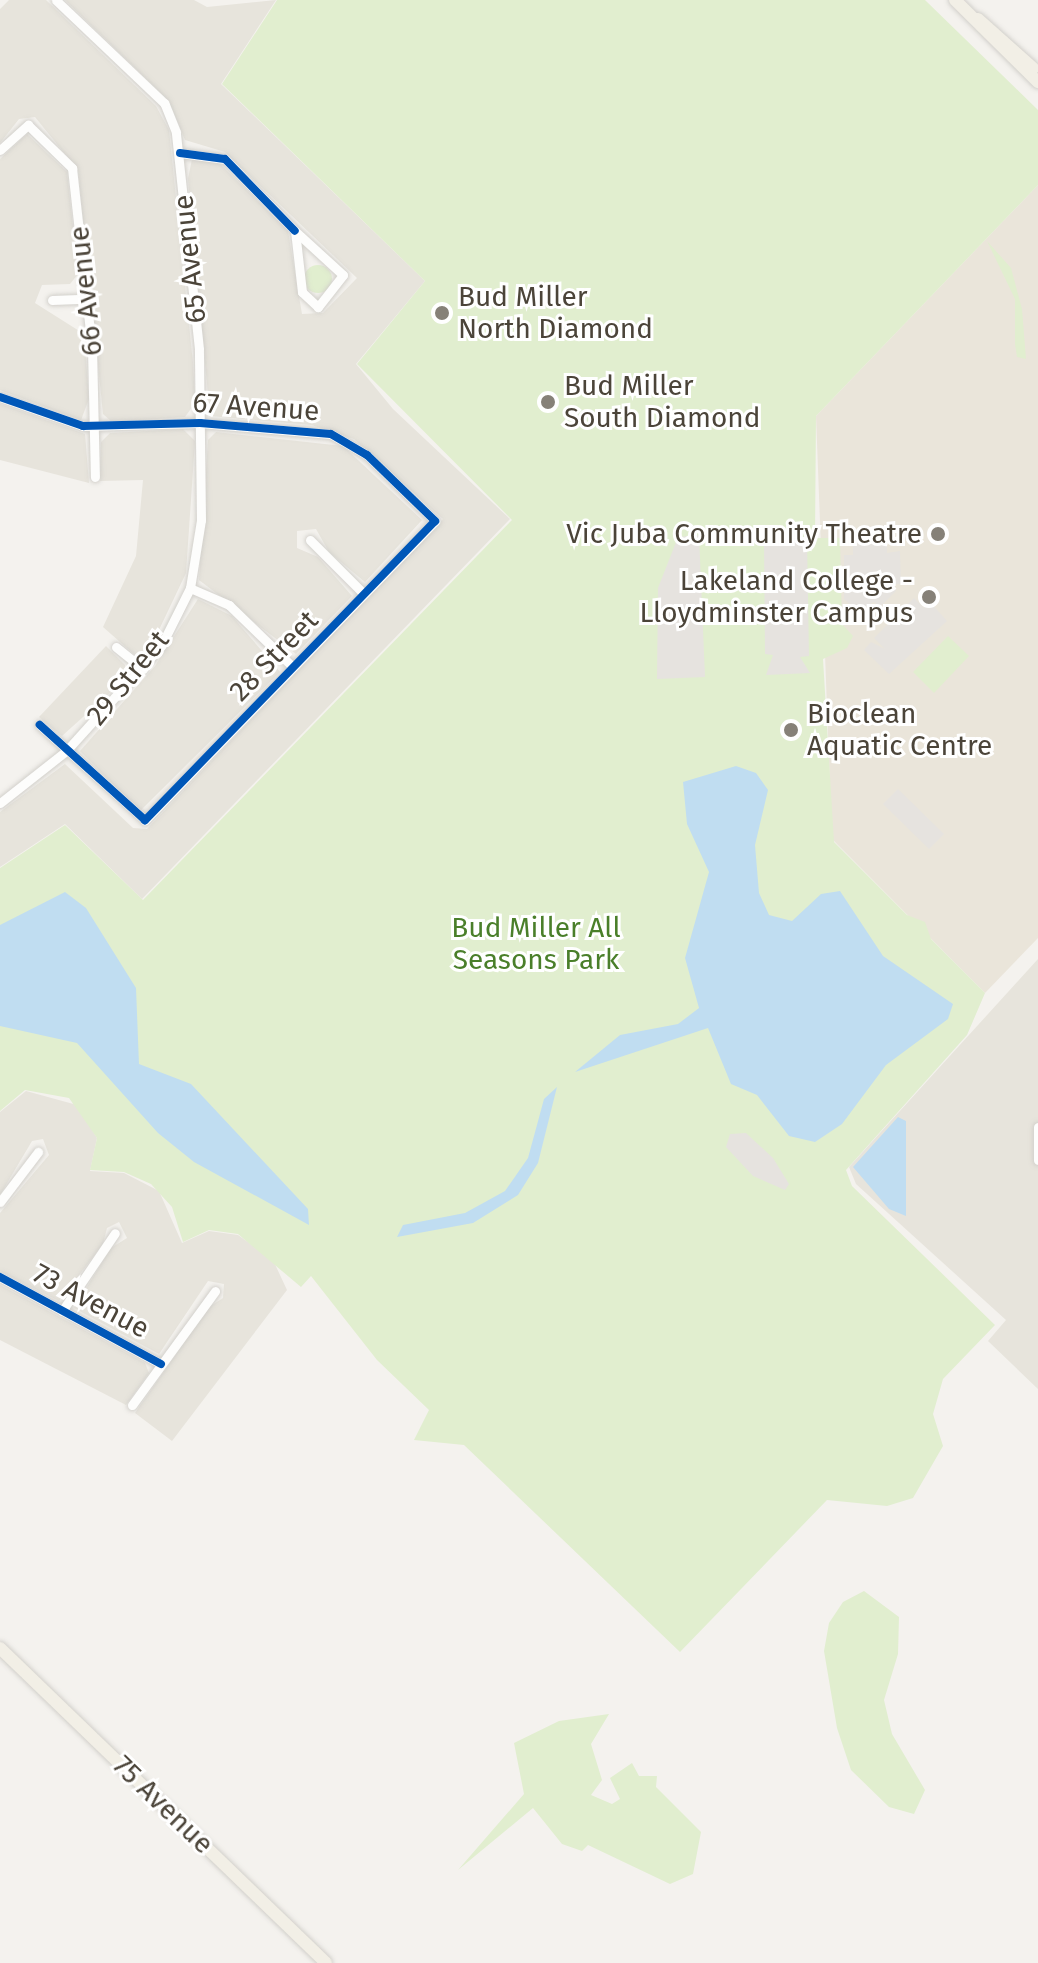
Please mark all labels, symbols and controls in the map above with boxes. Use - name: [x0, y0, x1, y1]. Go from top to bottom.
- street label: 65 Avenue: [167, 193, 213, 325]
- street label: 66 Avenue: [62, 225, 110, 357]
- place label: Bud Miller North Diamond: [458, 280, 653, 346]
- marker: Bud Miller North Diamond: [433, 304, 451, 322]
- place label: Bud Miller South Diamond: [564, 369, 761, 435]
- street label: 67 Avenue: [191, 386, 321, 428]
- marker: Bud Miller South Diamond: [539, 393, 557, 411]
- place label: Vic Juba Community Theatre: [566, 517, 922, 551]
- marker: Vic Juba Community Theatre: [929, 525, 947, 543]
- place label: Lakeland College - Lloydminster Campus: [639, 564, 913, 630]
- marker: Lakeland College - Lloydminster Campus: [920, 588, 938, 606]
- street label: 28 Street: [223, 604, 325, 708]
- street label: 29 Street: [80, 624, 176, 732]
- place label: Bioclean Aquatic Centre: [807, 697, 992, 763]
- marker: Bioclean Aquatic Centre: [782, 721, 800, 739]
- park label: Bud Miller All Seasons Park: [451, 911, 621, 977]
- street label: 73 Avenue: [27, 1256, 155, 1346]
- street label: 75 Avenue: [106, 1749, 220, 1861]

